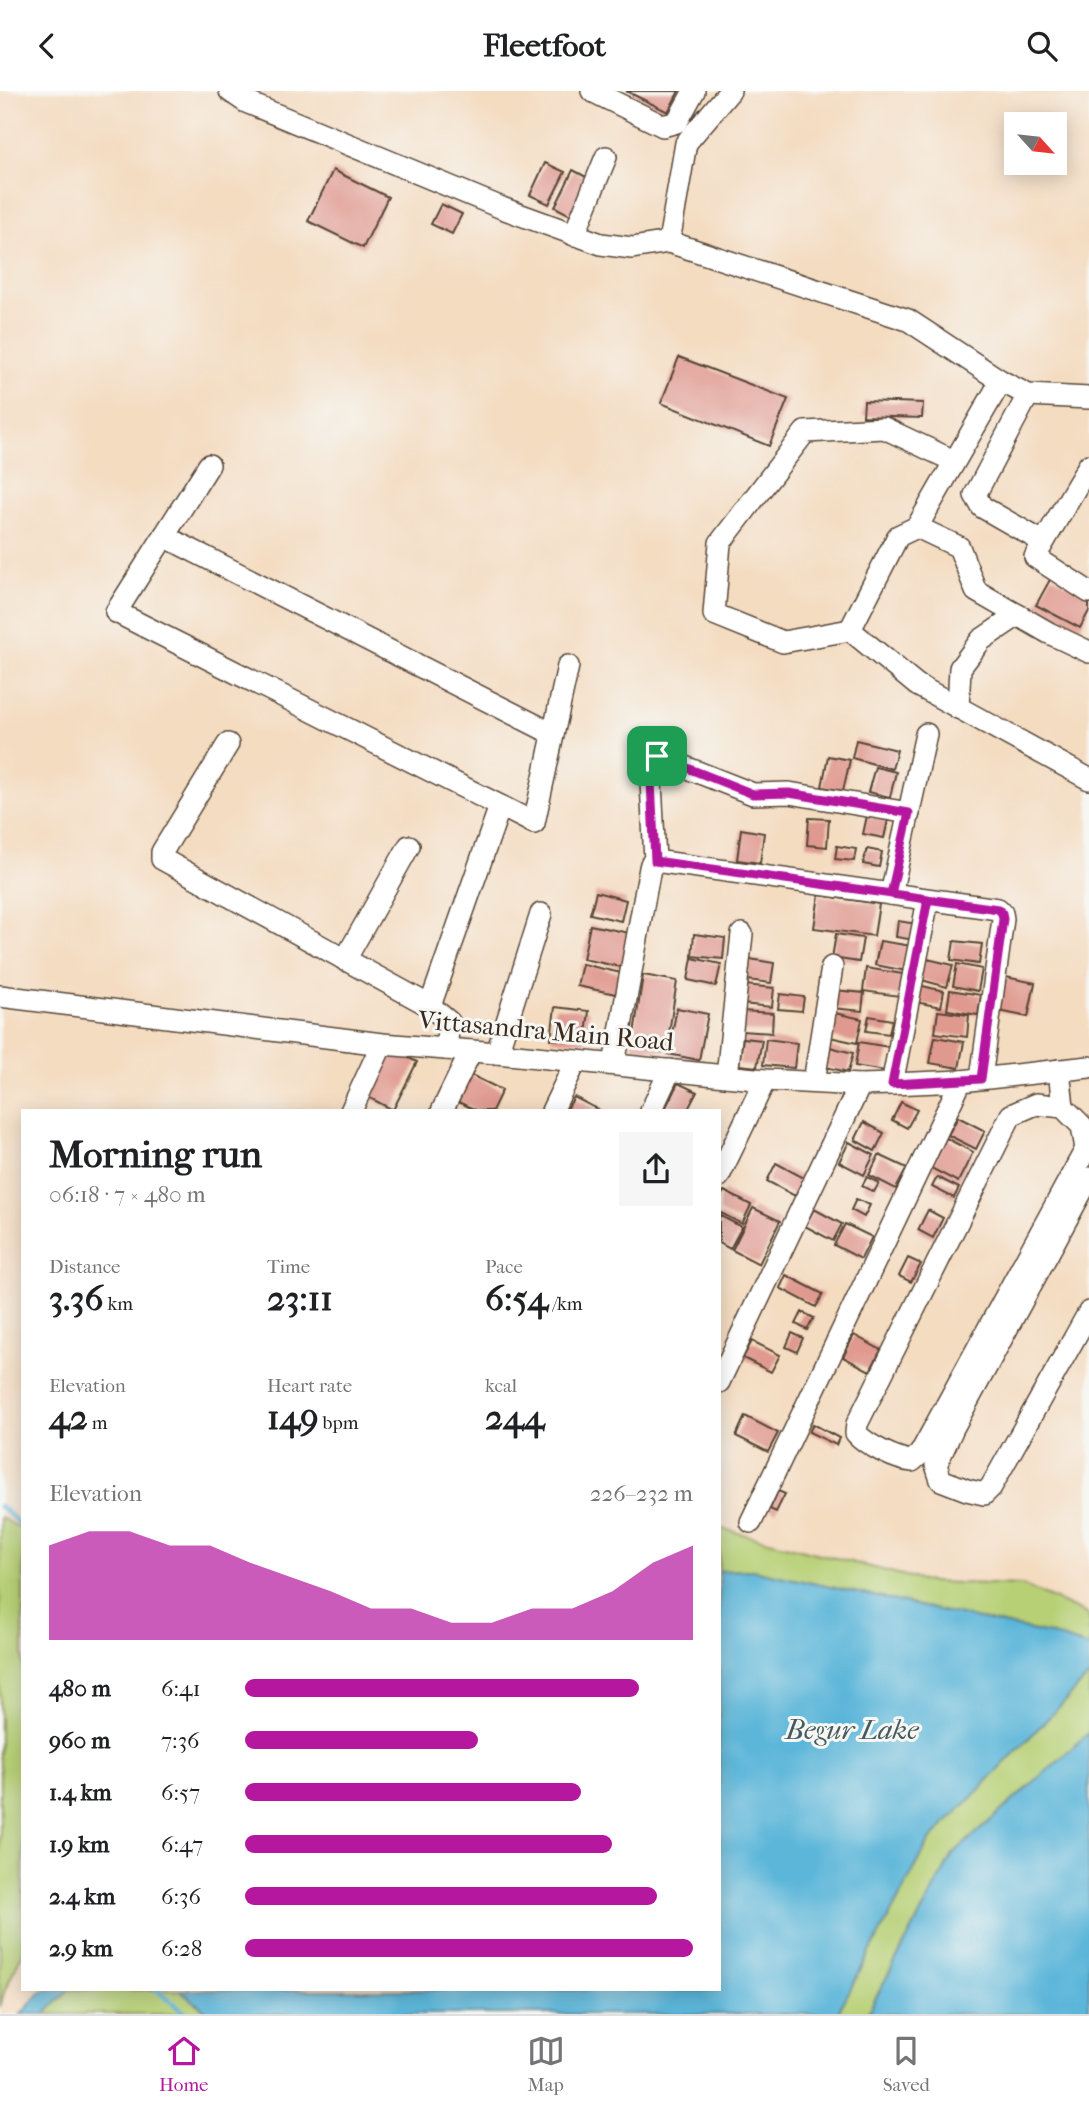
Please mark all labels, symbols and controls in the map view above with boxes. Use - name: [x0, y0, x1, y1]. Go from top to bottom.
- icon: back: [28, 27, 66, 65]
- text: Fleetfoot: [483, 27, 606, 64]
- icon: search: [1023, 27, 1061, 65]
- north arrow: [1004, 112, 1068, 175]
- map controls: [1004, 112, 1067, 175]
- pin: [627, 726, 687, 786]
- icon: arrive: [638, 737, 676, 775]
- street label: Vittasandra Main Road: [416, 1004, 676, 1058]
- text: Morning run: [49, 1132, 262, 1177]
- button: share: [619, 1132, 693, 1206]
- text: 06:18 · 7 × 480 m: [49, 1181, 206, 1208]
- text: Distance: [49, 1256, 120, 1278]
- text: Time: [267, 1256, 310, 1278]
- text: Pace: [485, 1256, 523, 1278]
- text: 3.36: [49, 1278, 103, 1319]
- text: 23:11: [267, 1278, 333, 1319]
- text: 6:54: [485, 1278, 548, 1319]
- text: km: [103, 1293, 133, 1315]
- text: /km: [548, 1293, 583, 1315]
- text: Elevation: [49, 1375, 126, 1397]
- text: Heart rate: [267, 1375, 352, 1397]
- text: kcal: [485, 1375, 517, 1397]
- text: 42: [49, 1397, 88, 1438]
- text: 149: [267, 1397, 319, 1438]
- text: 244: [485, 1397, 545, 1438]
- text: m: [88, 1412, 108, 1434]
- text: bpm: [319, 1412, 359, 1434]
- text: Elevation: [49, 1480, 142, 1507]
- text: 226–232 m: [590, 1480, 693, 1507]
- text: 480 m: [49, 1675, 111, 1702]
- text: 6:41: [161, 1675, 201, 1702]
- water label: Begur Lake: [783, 1713, 919, 1746]
- text: 960 m: [49, 1727, 110, 1754]
- text: 7:36: [161, 1727, 200, 1754]
- text: 1.4 km: [49, 1779, 112, 1806]
- text: 6:57: [161, 1779, 200, 1806]
- text: 1.9 km: [49, 1831, 109, 1858]
- text: 6:47: [161, 1831, 203, 1858]
- text: 2.4 km: [49, 1883, 115, 1910]
- text: 6:36: [161, 1883, 201, 1910]
- text: 2.9 km: [49, 1935, 113, 1962]
- text: 6:28: [161, 1935, 202, 1962]
- tab: Home: [159, 2032, 209, 2096]
- tab: Map: [527, 2032, 565, 2096]
- tab: Saved: [883, 2032, 930, 2096]

